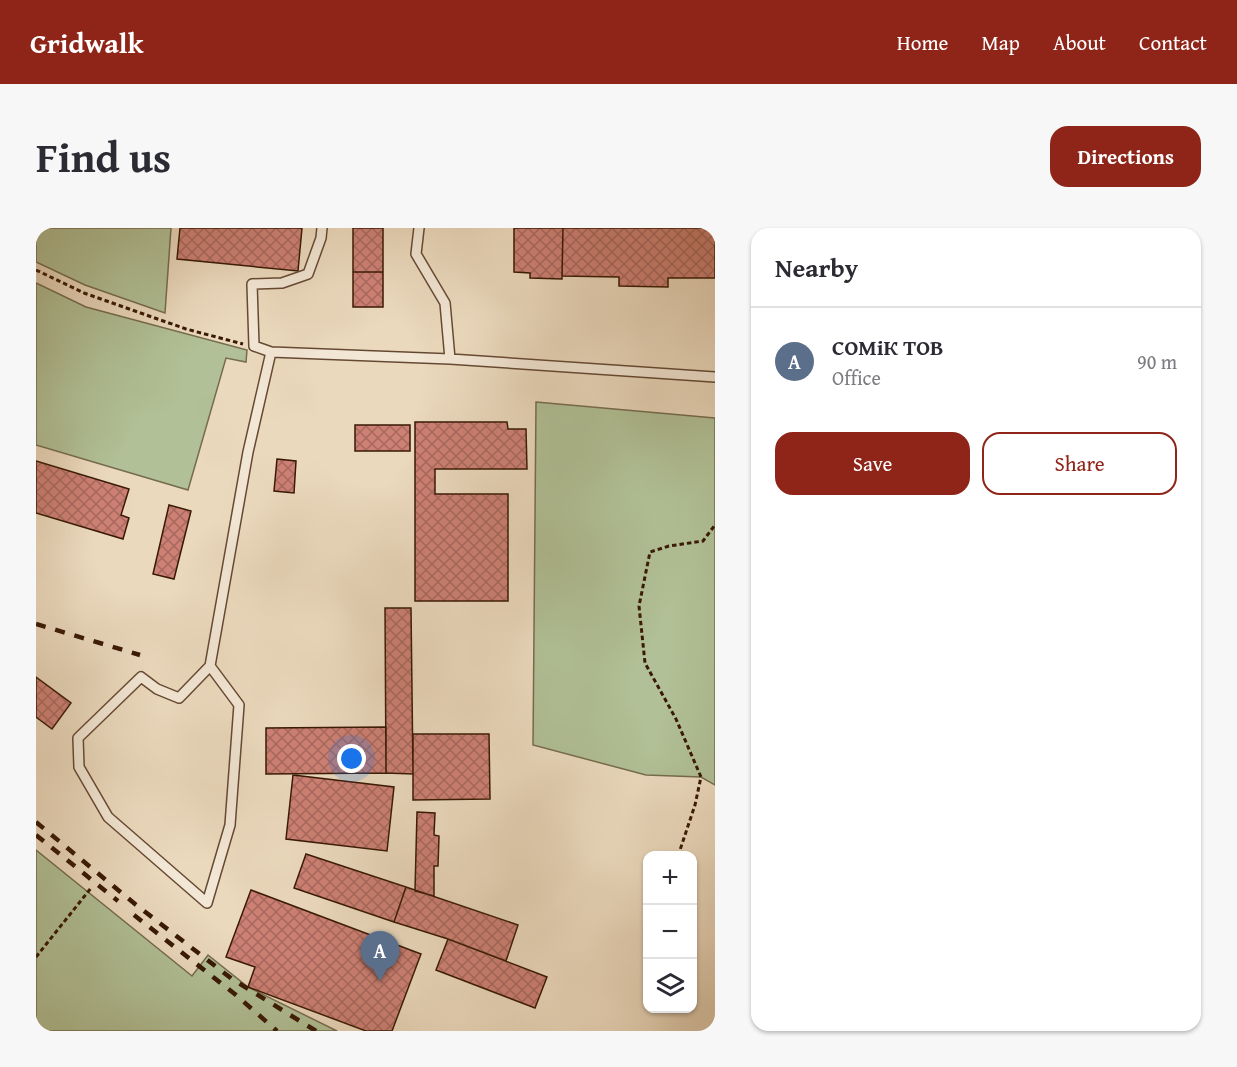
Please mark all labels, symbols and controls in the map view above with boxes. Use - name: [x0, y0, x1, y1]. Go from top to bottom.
- text: Gridwalk: [30, 22, 143, 63]
- text: Home: [897, 27, 948, 58]
- text: Map: [981, 27, 1020, 58]
- text: About: [1053, 27, 1106, 58]
- text: Contact: [1139, 27, 1207, 58]
- text: Find us: [36, 126, 171, 187]
- button: Directions: [1050, 126, 1201, 187]
- text: Nearby: [775, 248, 858, 287]
- text: СОМіК ТОВ: [832, 331, 944, 363]
- text: A: [788, 347, 801, 376]
- text: 90 m: [1137, 347, 1177, 376]
- text: Office: [832, 363, 881, 392]
- button: Save: [775, 432, 970, 495]
- button: Share: [982, 432, 1177, 495]
- your location: [337, 744, 366, 773]
- map controls: [643, 851, 697, 1013]
- button: +: [643, 851, 697, 905]
- button: −: [643, 905, 697, 959]
- pin: A: [360, 932, 400, 981]
- button: layers: [643, 959, 697, 1013]

